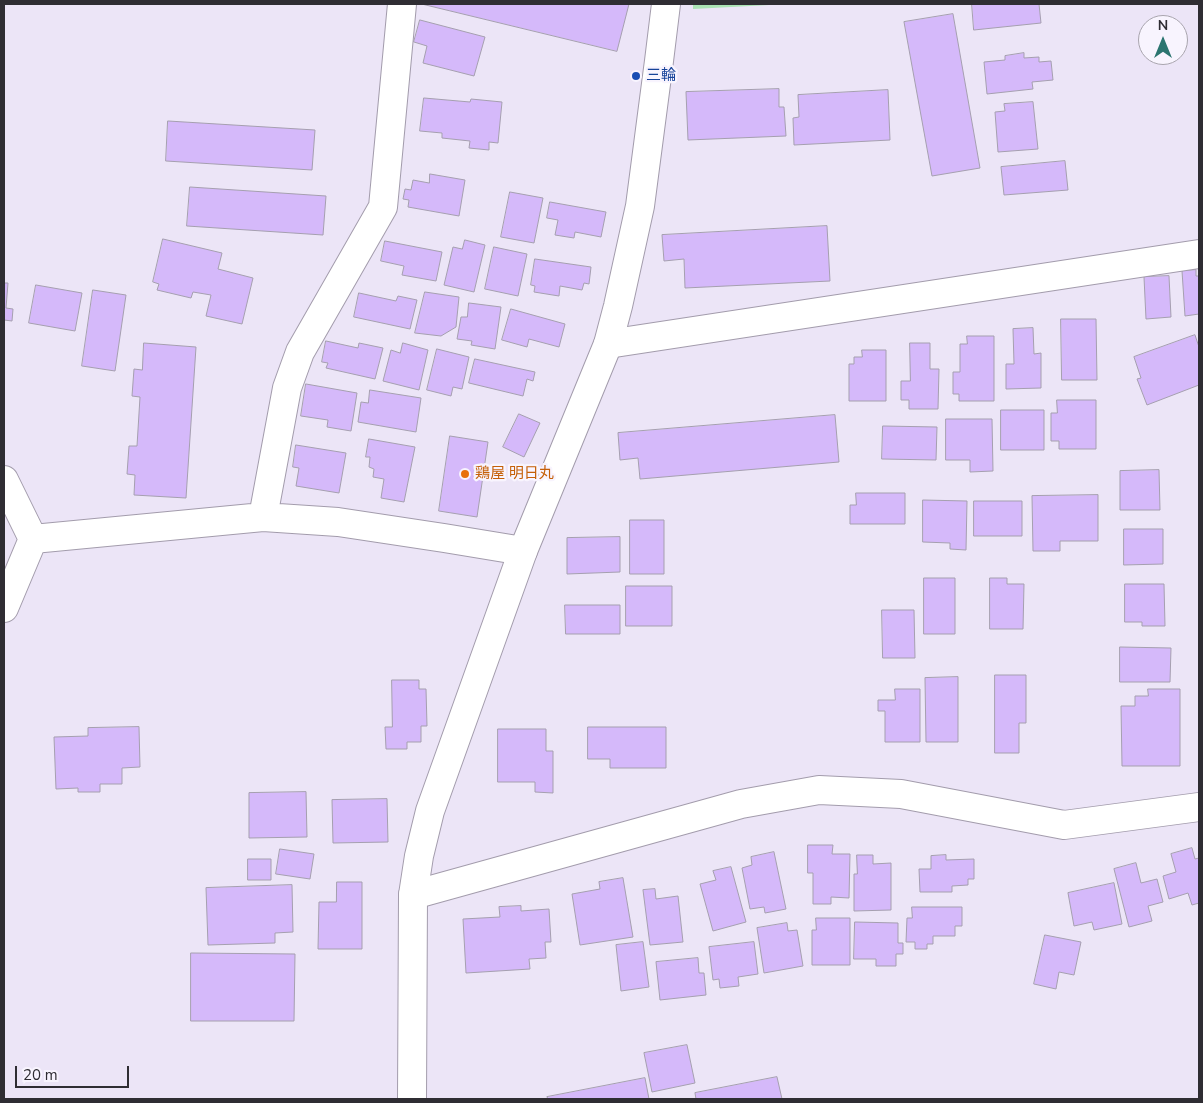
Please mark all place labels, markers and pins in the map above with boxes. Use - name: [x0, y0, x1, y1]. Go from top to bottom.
- place label: 三輪: [646, 67, 676, 85]
- marker: 三輪: [630, 70, 642, 82]
- place label: 鶏屋 明日丸: [475, 465, 554, 483]
- marker: 鶏屋 明日丸: [459, 468, 471, 480]

